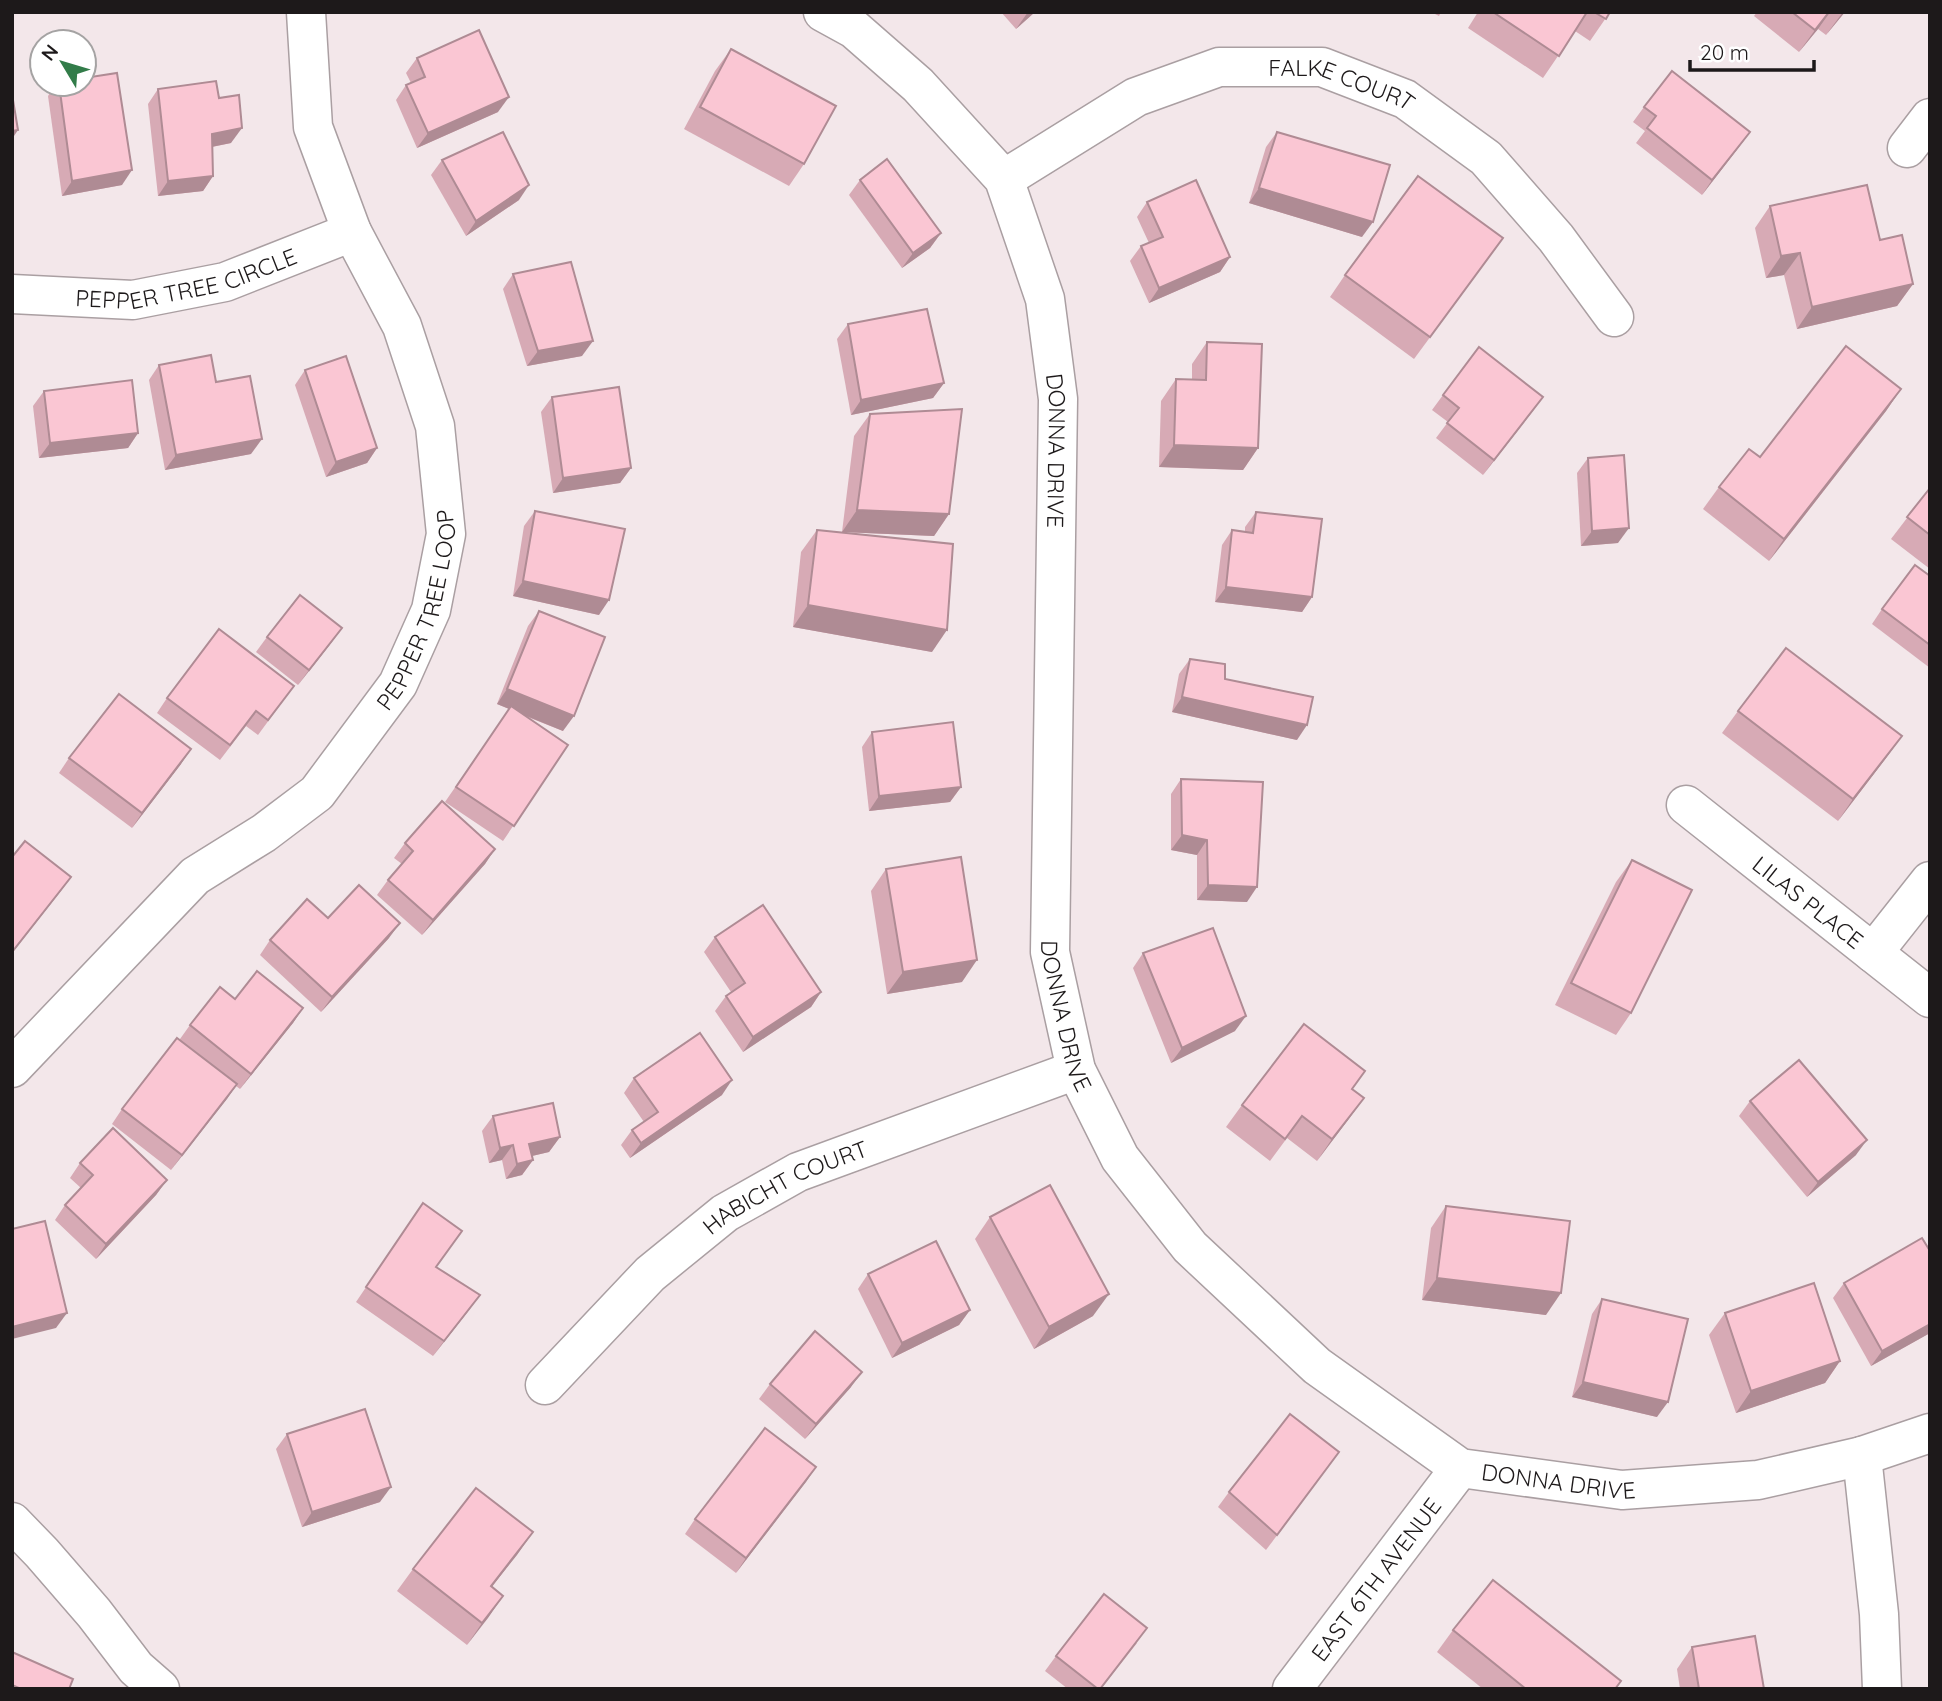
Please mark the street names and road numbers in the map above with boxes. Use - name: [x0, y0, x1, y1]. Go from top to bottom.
- street label: FALKE COURT: [1268, 53, 1421, 116]
- street label: PEPPER TREE CIRCLE: [75, 241, 301, 315]
- street label: DONNA DRIVE: [1040, 371, 1073, 528]
- street label: PEPPER TREE LOOP: [369, 508, 461, 716]
- street label: LILAS PLACE: [1747, 849, 1870, 954]
- street label: DONNA DRIVE: [1035, 940, 1099, 1096]
- street label: HABICHT COURT: [696, 1133, 871, 1240]
- street label: DONNA DRIVE: [1480, 1457, 1636, 1504]
- street label: EAST 6TH AVENUE: [1304, 1492, 1447, 1667]

